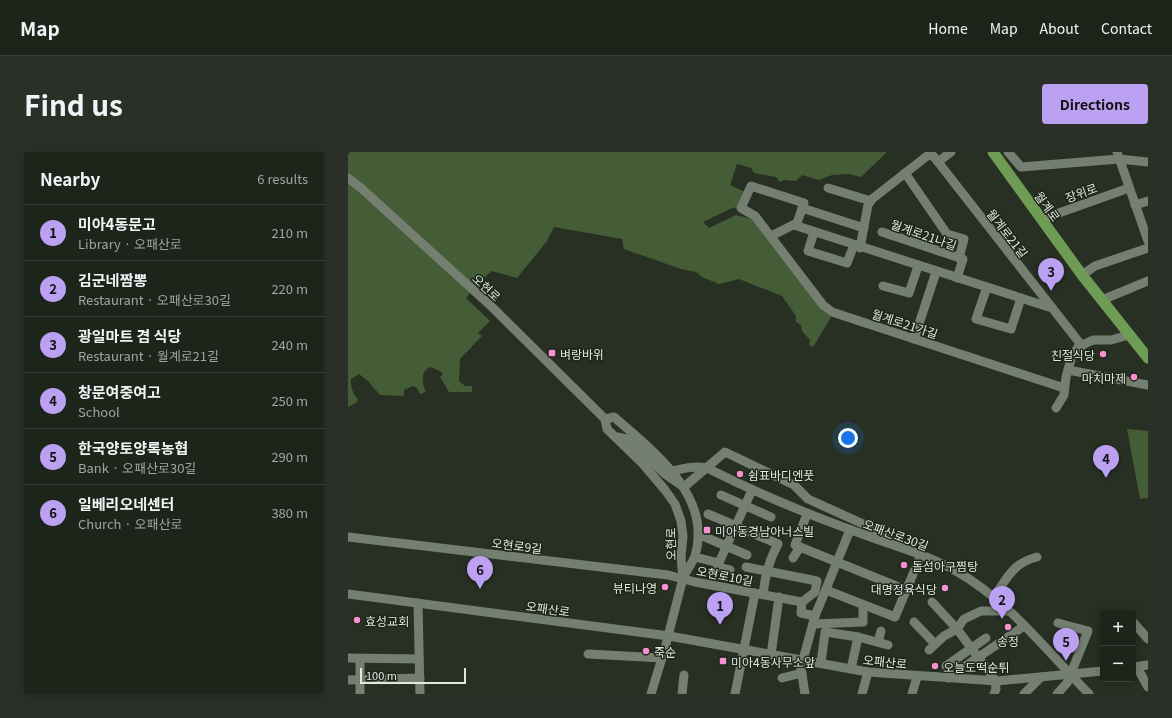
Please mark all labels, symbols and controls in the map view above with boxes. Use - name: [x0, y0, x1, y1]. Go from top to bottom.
- text: Map: [20, 14, 60, 41]
- text: Home: [928, 18, 968, 38]
- text: Map: [990, 18, 1018, 38]
- text: About: [1040, 18, 1079, 38]
- text: Contact: [1101, 18, 1152, 38]
- text: Find us: [24, 84, 123, 124]
- button: Directions: [1042, 84, 1148, 124]
- text: Nearby: [40, 166, 100, 191]
- text: 6 results: [257, 169, 308, 188]
- street label: 장위로: [1063, 178, 1099, 206]
- street label: 월계로: [1031, 188, 1065, 224]
- street label: 월계로21길: [984, 205, 1032, 261]
- text: 미아4동문고: [78, 213, 156, 234]
- street label: 월계로21나길: [889, 215, 959, 253]
- text: 1: [49, 223, 57, 242]
- text: 210 m: [271, 223, 308, 242]
- text: Library · 오패산로: [78, 234, 182, 253]
- pin: 3: [1038, 258, 1064, 291]
- text: 김군네짬뽕: [78, 269, 147, 290]
- street label: 오현로: [469, 269, 505, 305]
- text: 2: [49, 279, 57, 298]
- text: 220 m: [271, 279, 308, 298]
- text: Restaurant · 오패산로30길: [78, 290, 231, 309]
- street label: 월계로21가길: [870, 304, 940, 342]
- text: 광일마트 겸 식당: [78, 325, 181, 346]
- text: 3: [49, 335, 57, 354]
- text: 240 m: [271, 335, 308, 354]
- place label: 벼랑바위: [560, 345, 604, 362]
- text: Restaurant · 월계로21길: [78, 346, 219, 365]
- place label: 친절식당: [1051, 346, 1095, 363]
- marker: 벼랑바위: [547, 348, 557, 358]
- marker: 친절식당: [1098, 349, 1108, 359]
- place label: 마치마제: [1082, 369, 1126, 386]
- marker: 마치마제: [1129, 372, 1139, 382]
- text: 창문여중여고: [78, 381, 161, 402]
- text: 4: [49, 391, 57, 410]
- text: 250 m: [271, 391, 308, 410]
- text: School: [78, 402, 120, 421]
- your location: [838, 428, 858, 448]
- text: 한국양토양록농협: [78, 437, 188, 458]
- pin: 4: [1093, 445, 1119, 478]
- text: 5: [49, 447, 57, 466]
- text: 290 m: [271, 447, 308, 466]
- text: Bank · 오패산로30길: [78, 458, 196, 477]
- place label: 쉼표바디엔풋: [748, 466, 814, 483]
- marker: 쉼표바디엔풋: [735, 469, 745, 479]
- text: 일베리오네센터: [78, 493, 175, 514]
- text: 6: [49, 503, 57, 522]
- text: 380 m: [271, 503, 308, 522]
- text: Church · 오패산로: [78, 514, 182, 533]
- street label: 오패산로30길: [861, 514, 931, 554]
- place label: 미아동경남아너스빌: [715, 522, 814, 539]
- marker: 미아동경남아너스빌: [702, 525, 712, 535]
- street label: 오현로: [661, 527, 679, 561]
- street label: 오현로9길: [491, 533, 543, 557]
- pin: 6: [467, 556, 493, 589]
- place label: 돌섬아구찜탕: [912, 557, 978, 574]
- marker: 돌섬아구찜탕: [899, 560, 909, 570]
- street label: 오현로10길: [695, 561, 755, 589]
- place label: 뷰티나영: [613, 579, 657, 596]
- place label: 대명정육식당: [871, 580, 937, 597]
- marker: 뷰티나영: [660, 582, 670, 592]
- marker: 대명정육식당: [940, 583, 950, 593]
- pin: 2: [989, 586, 1015, 619]
- pin: 1: [707, 592, 733, 625]
- street label: 오패산로: [525, 597, 571, 619]
- map controls: [1100, 610, 1136, 682]
- button: +: [1100, 610, 1136, 646]
- place label: 효성교회: [365, 612, 409, 629]
- marker: 효성교회: [352, 615, 362, 625]
- marker: 송정: [1003, 622, 1013, 632]
- pin: 5: [1053, 628, 1079, 661]
- place label: 송정: [997, 632, 1019, 649]
- place label: 죽순: [654, 643, 676, 660]
- marker: 죽순: [641, 646, 651, 656]
- button: −: [1100, 646, 1136, 682]
- street label: 오패산로: [862, 650, 908, 672]
- place label: 미아4동사무소앞: [731, 653, 815, 670]
- marker: 미아4동사무소앞: [718, 656, 728, 666]
- place label: 오늘도떡순튀: [943, 658, 1009, 675]
- marker: 오늘도떡순튀: [930, 661, 940, 671]
- scale bar: [360, 666, 466, 685]
- text: 100 m: [366, 667, 397, 683]

